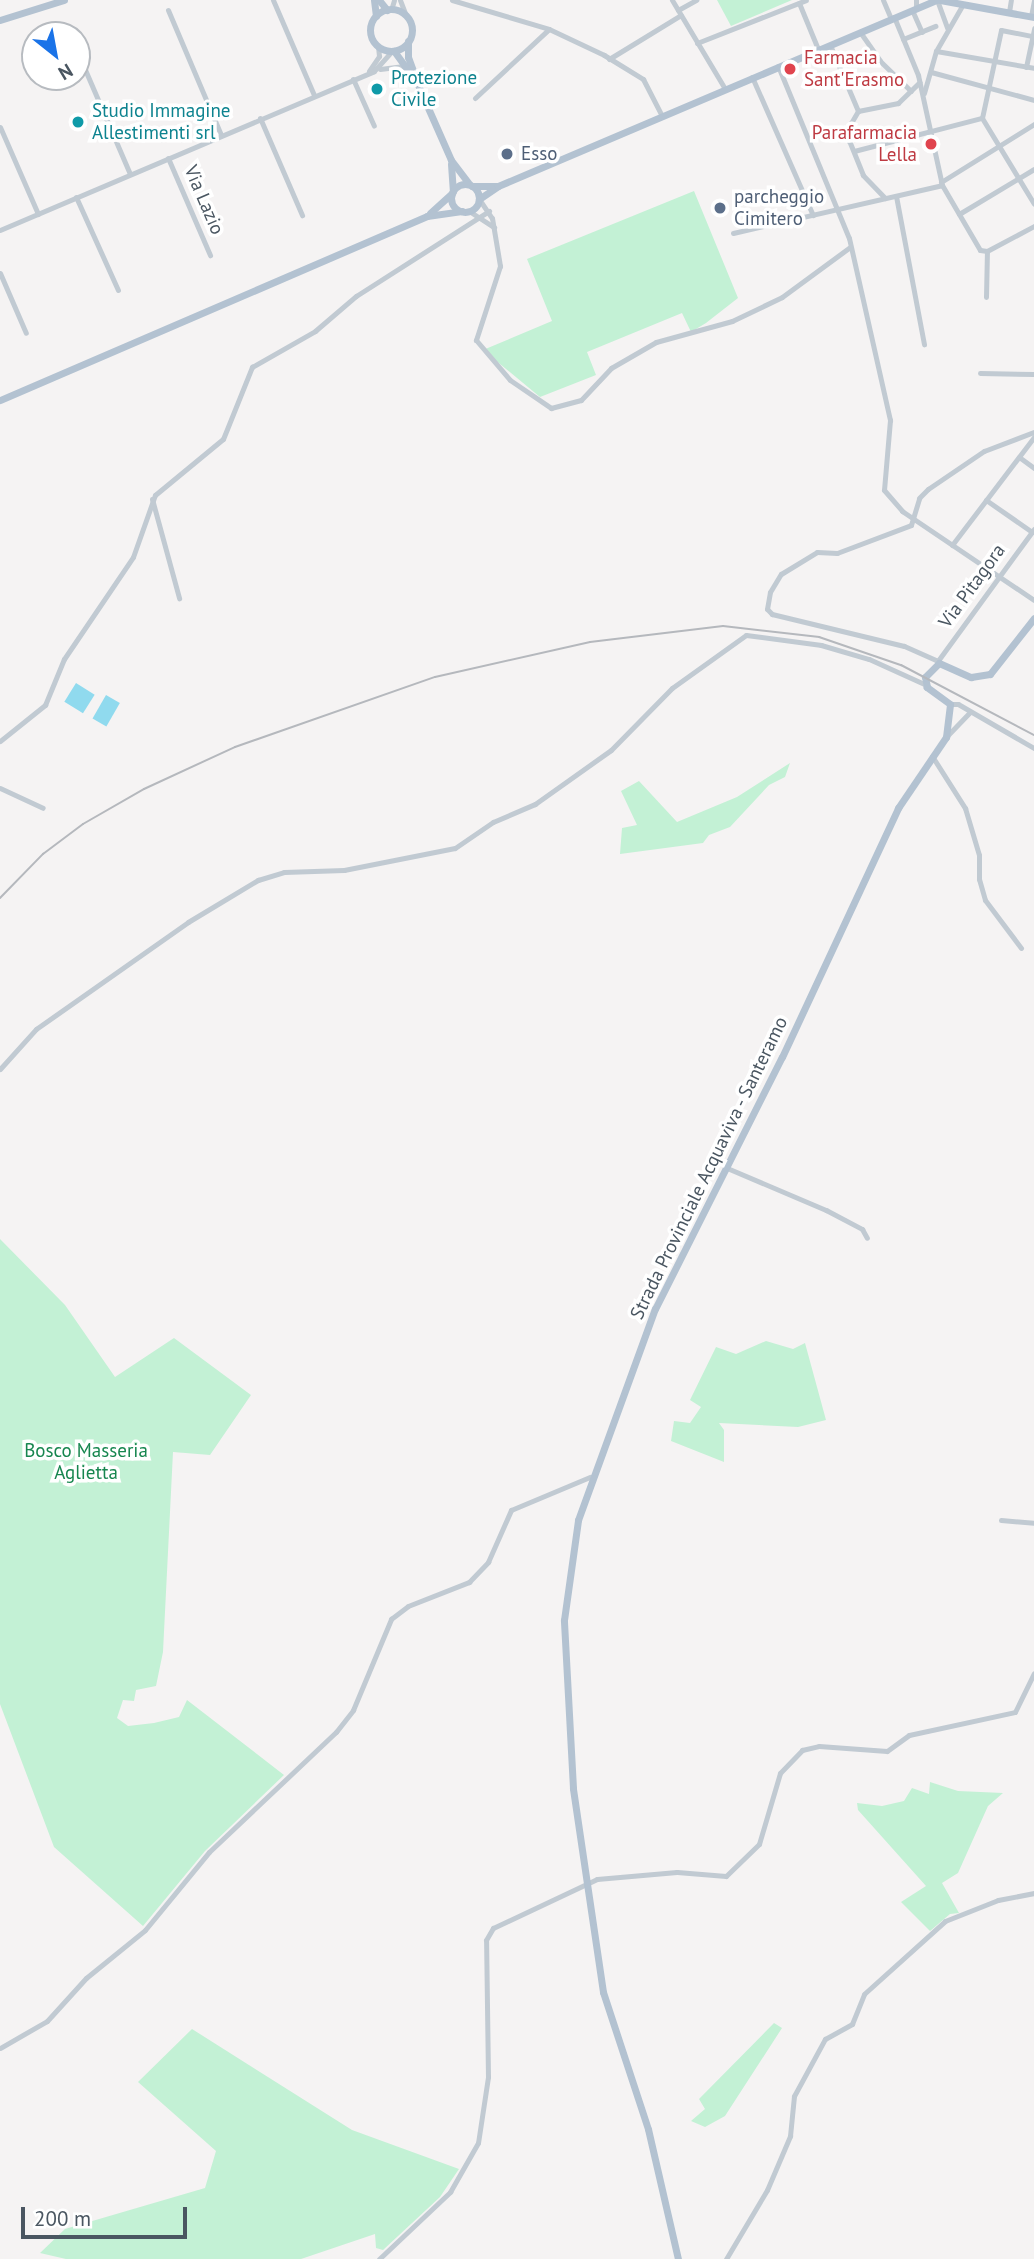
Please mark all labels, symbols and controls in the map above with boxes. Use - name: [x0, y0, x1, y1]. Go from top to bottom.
- north arrow: [21, 21, 91, 91]
- place label: Farmacia Sant'Erasmo: [804, 47, 904, 91]
- text: N: [54, 59, 77, 86]
- marker: Farmacia Sant'Erasmo: [782, 61, 798, 77]
- place label: Protezione Civile: [391, 67, 477, 111]
- marker: Protezione Civile: [369, 81, 385, 97]
- place label: Studio Immagine Allestimenti srl: [92, 100, 230, 144]
- marker: Studio Immagine Allestimenti srl: [70, 114, 86, 130]
- place label: Parafarmacia Lella: [812, 122, 917, 166]
- marker: Parafarmacia Lella: [923, 136, 939, 152]
- place label: Esso: [521, 143, 557, 165]
- marker: Esso: [499, 146, 515, 162]
- street label: Via Lazio: [179, 162, 229, 238]
- place label: parcheggio Cimitero: [734, 186, 824, 230]
- marker: parcheggio Cimitero: [712, 200, 728, 216]
- street label: Via Pitagora: [934, 540, 1010, 632]
- street label: Strada Provinciale Acquaviva - Santeramo: [625, 1011, 793, 1325]
- park label: Bosco Masseria Aglietta: [24, 1440, 148, 1484]
- scale bar: [24, 2192, 191, 2236]
- text: 200 m: [34, 2205, 91, 2232]

